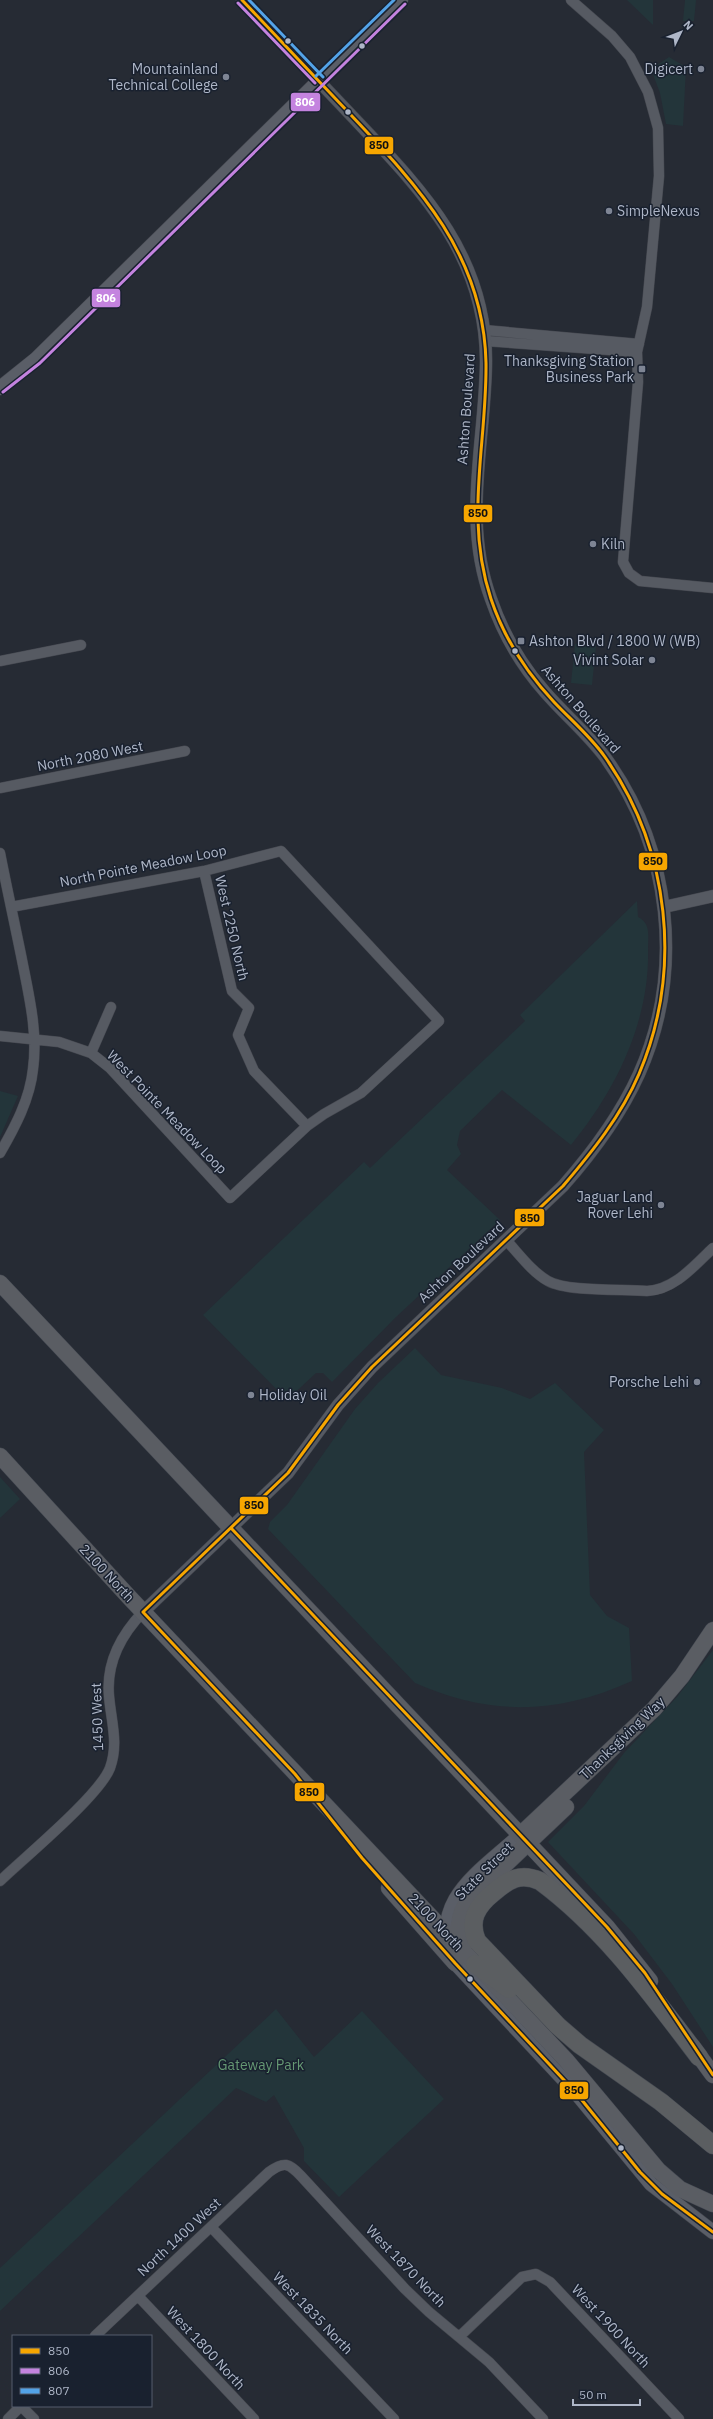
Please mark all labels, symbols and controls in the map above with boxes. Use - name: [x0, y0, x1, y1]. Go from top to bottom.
- north arrow: [661, 12, 701, 52]
- text: N: [680, 17, 696, 33]
- unlabelled marker: [283, 36, 293, 46]
- unlabelled marker: [357, 41, 367, 51]
- place label: Mountainland Technical College: [108, 60, 218, 94]
- place label: Digicert: [644, 60, 693, 78]
- marker: Digicert: [696, 64, 706, 74]
- marker: Mountainland Technical College: [221, 72, 231, 82]
- line badge: 806: [290, 92, 321, 112]
- text: 806: [295, 95, 315, 109]
- unlabelled marker: [343, 107, 353, 117]
- line badge: 850: [364, 136, 394, 155]
- text: 850: [369, 138, 389, 152]
- place label: SimpleNexus: [617, 202, 700, 220]
- marker: SimpleNexus: [604, 206, 614, 216]
- line badge: 806: [91, 288, 121, 308]
- text: 806: [96, 291, 116, 305]
- place label: Thanksgiving Station Business Park: [504, 352, 635, 386]
- street label: Ashton Boulevard: [453, 353, 479, 465]
- marker: Thanksgiving Station Business Park: [637, 364, 647, 374]
- line badge: 850: [463, 504, 493, 523]
- text: 850: [468, 506, 488, 520]
- place label: Kiln: [601, 535, 625, 553]
- marker: Kiln: [588, 539, 598, 549]
- place label: Ashton Blvd / 1800 W (WB): [529, 632, 700, 650]
- marker: Ashton Blvd / 1800 W (WB): [516, 636, 526, 646]
- unlabelled marker: [510, 646, 520, 656]
- place label: Vivint Solar: [573, 651, 644, 669]
- marker: Vivint Solar: [647, 655, 657, 665]
- street label: Ashton Boulevard: [538, 661, 624, 757]
- street label: North 2080 West: [35, 737, 145, 775]
- street label: North Pointe Meadow Loop: [58, 841, 228, 891]
- line badge: 850: [638, 852, 668, 871]
- text: 850: [643, 854, 663, 868]
- street label: West 2250 North: [211, 874, 253, 982]
- street label: West Pointe Meadow Loop: [103, 1046, 231, 1178]
- place label: Jaguar Land Rover Lehi: [577, 1188, 653, 1222]
- marker: Jaguar Land Rover Lehi: [656, 1200, 666, 1210]
- line badge: 850: [514, 1208, 545, 1227]
- text: 850: [520, 1211, 540, 1225]
- street label: Ashton Boulevard: [414, 1217, 508, 1307]
- place label: Porsche Lehi: [609, 1373, 689, 1391]
- marker: Porsche Lehi: [692, 1377, 702, 1387]
- place label: Holiday Oil: [259, 1386, 327, 1404]
- marker: Holiday Oil: [246, 1390, 256, 1400]
- line badge: 850: [239, 1496, 269, 1515]
- text: 850: [244, 1498, 264, 1512]
- street label: 2100 North: [76, 1540, 138, 1606]
- street label: 1450 West: [87, 1682, 107, 1752]
- street label: Thanksgiving Way: [575, 1693, 669, 1783]
- line badge: 850: [294, 1782, 325, 1802]
- text: 850: [299, 1785, 319, 1799]
- street label: State Street: [451, 1838, 517, 1904]
- street label: 2100 North: [405, 1889, 467, 1955]
- unlabelled marker: [465, 1974, 475, 1984]
- park label: Gateway Park: [218, 2056, 305, 2074]
- line badge: 850: [559, 2081, 589, 2100]
- text: 850: [564, 2083, 584, 2097]
- unlabelled marker: [616, 2143, 626, 2153]
- street label: North 1400 West: [134, 2194, 225, 2280]
- street label: West 1870 North: [362, 2221, 450, 2311]
- street label: West 1835 North: [269, 2268, 357, 2358]
- street label: West 1900 North: [568, 2281, 654, 2371]
- street label: West 1800 North: [163, 2303, 249, 2393]
- legend: [12, 2335, 152, 2407]
- text: 850: [48, 2343, 70, 2358]
- text: 806: [48, 2363, 70, 2378]
- scale bar: [573, 2381, 640, 2407]
- text: 807: [48, 2383, 70, 2398]
- text: 50 m: [579, 2387, 607, 2402]

